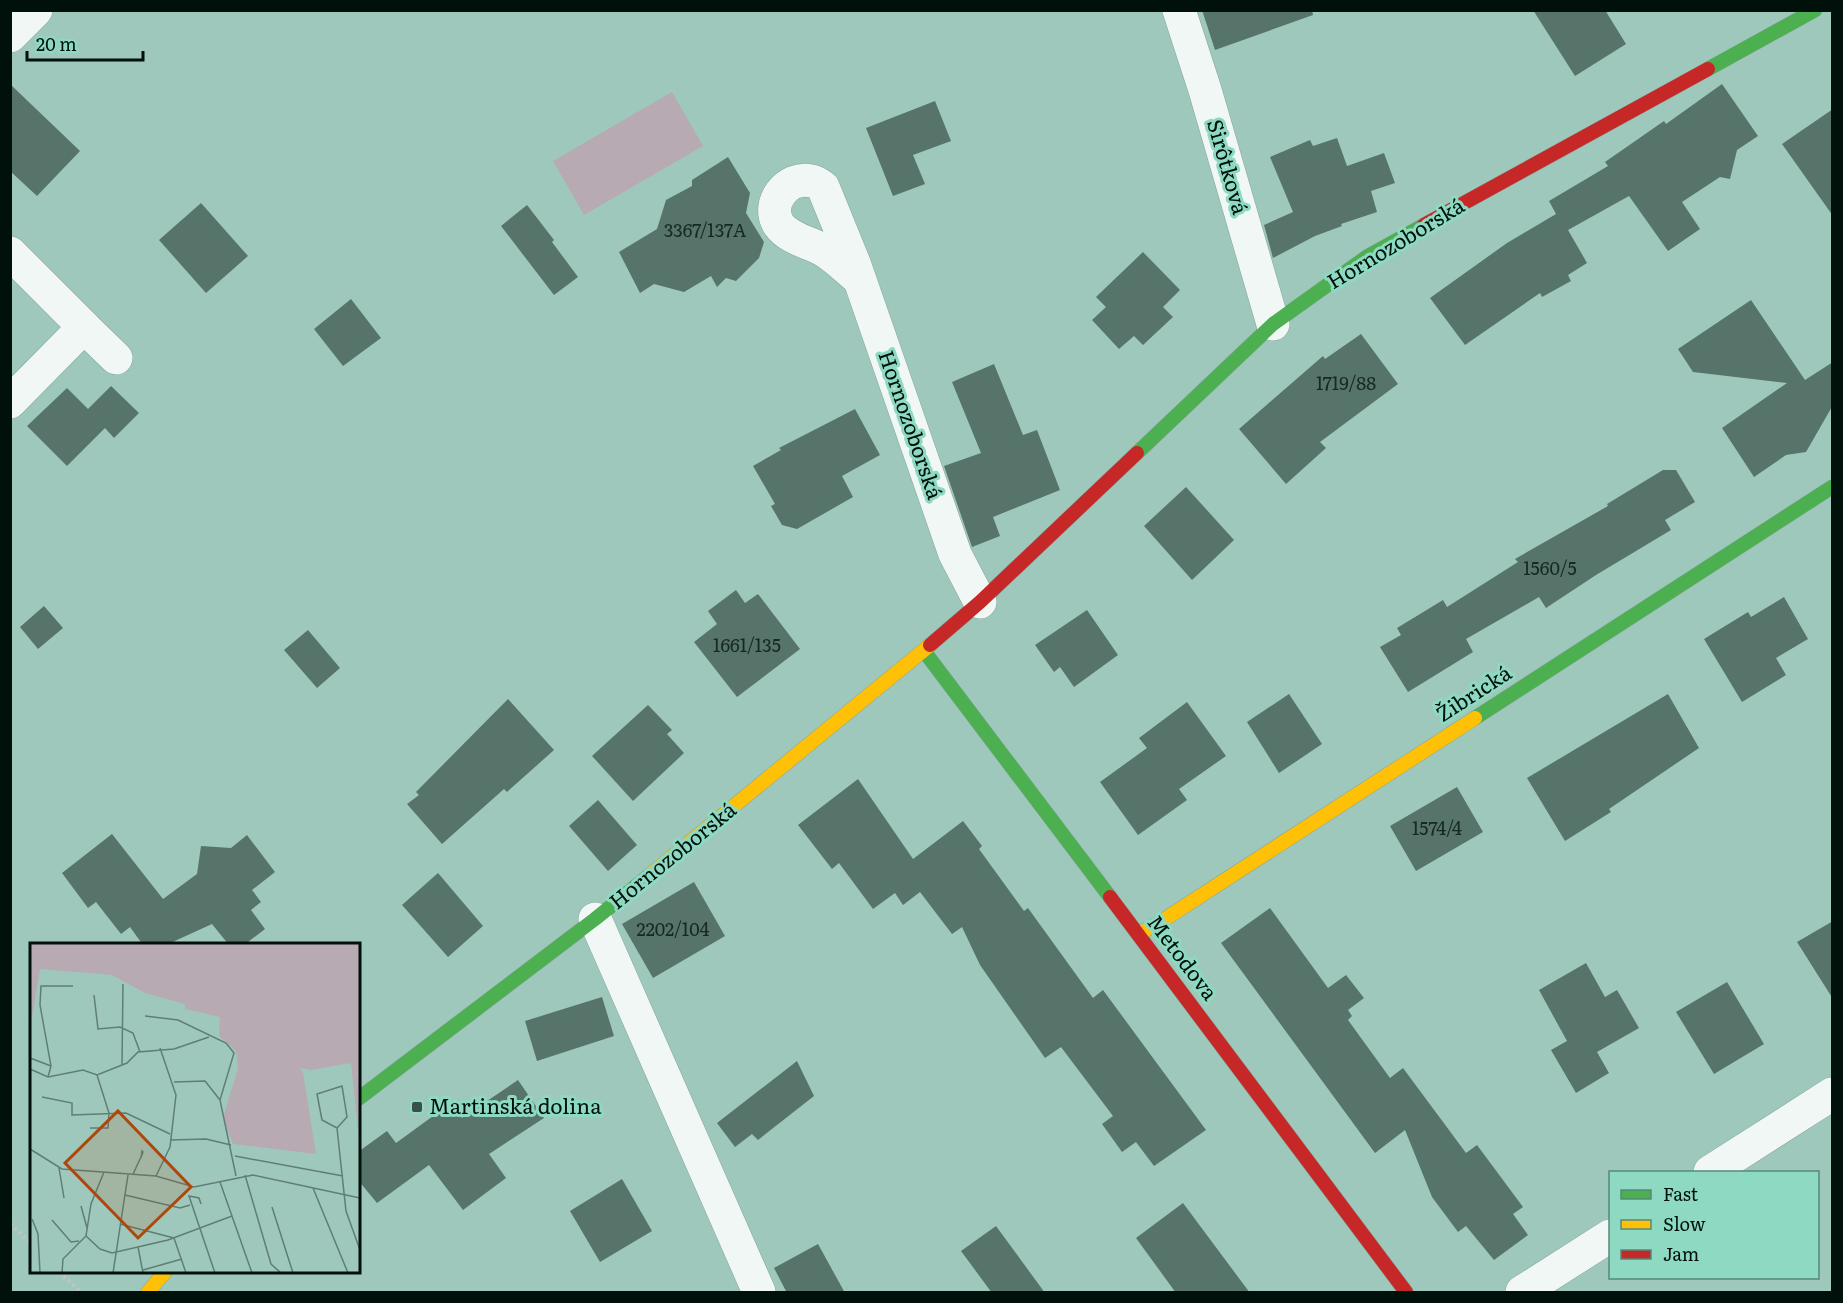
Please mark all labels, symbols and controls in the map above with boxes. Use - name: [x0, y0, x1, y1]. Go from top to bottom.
- scale bar: [27, 24, 142, 62]
- text: 20 m: [36, 30, 77, 57]
- street label: Sirôtková: [1201, 115, 1258, 218]
- street label: Hornozoborská: [1320, 188, 1470, 295]
- house number: 3367/137A: [664, 216, 746, 243]
- street label: Hornozoborská: [872, 346, 953, 503]
- house number: 1719/88: [1316, 369, 1376, 396]
- house number: 1560/5: [1523, 554, 1577, 581]
- house number: 1661/135: [713, 631, 781, 658]
- street label: Žibrická: [1429, 656, 1517, 728]
- street label: Hornozoborská: [601, 793, 742, 915]
- house number: 1574/4: [1412, 814, 1462, 841]
- street label: Metodova: [1142, 907, 1227, 1006]
- house number: 2202/104: [637, 915, 710, 942]
- inset map: [30, 943, 360, 1273]
- place label: Martinská dolina: [429, 1089, 602, 1120]
- marker: Martinská dolina: [410, 1100, 424, 1114]
- legend: [1609, 1171, 1819, 1279]
- text: Fast: [1663, 1180, 1699, 1207]
- text: Slow: [1663, 1210, 1706, 1237]
- text: Jam: [1663, 1240, 1699, 1267]

